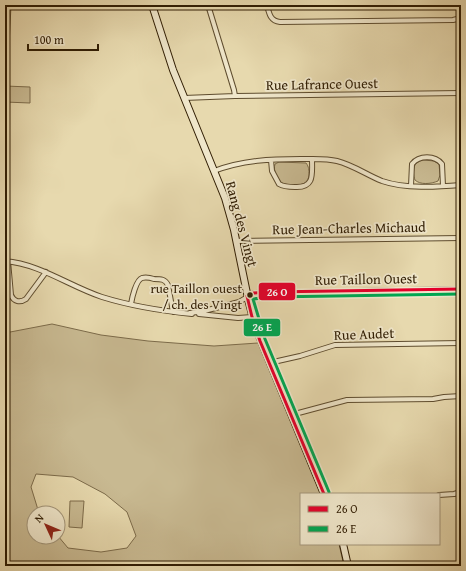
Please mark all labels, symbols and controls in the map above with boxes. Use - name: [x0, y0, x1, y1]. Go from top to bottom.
- scale bar: [28, 26, 98, 52]
- text: 100 m: [34, 31, 64, 48]
- street label: Rue Lafrance Ouest: [266, 73, 378, 95]
- street label: Rang des Vingt: [221, 179, 263, 269]
- street label: Rue Jean-Charles Michaud: [272, 217, 426, 239]
- street label: Rue Taillon Ouest: [315, 268, 417, 290]
- place label: rue Taillon ouest / ch. des Vingt: [150, 279, 242, 314]
- line badge: 26 O: [258, 282, 296, 301]
- text: 26 O: [267, 284, 287, 300]
- marker: rue Taillon ouest / ch. des Vingt: [245, 290, 255, 300]
- line badge: 26 E: [243, 318, 281, 337]
- text: 26 E: [252, 319, 272, 335]
- street label: Rue Audet: [333, 323, 395, 345]
- legend: [300, 493, 440, 545]
- text: 26 O: [336, 500, 358, 517]
- north arrow: [26, 505, 66, 545]
- text: N: [30, 509, 48, 526]
- text: 26 E: [336, 520, 356, 537]

